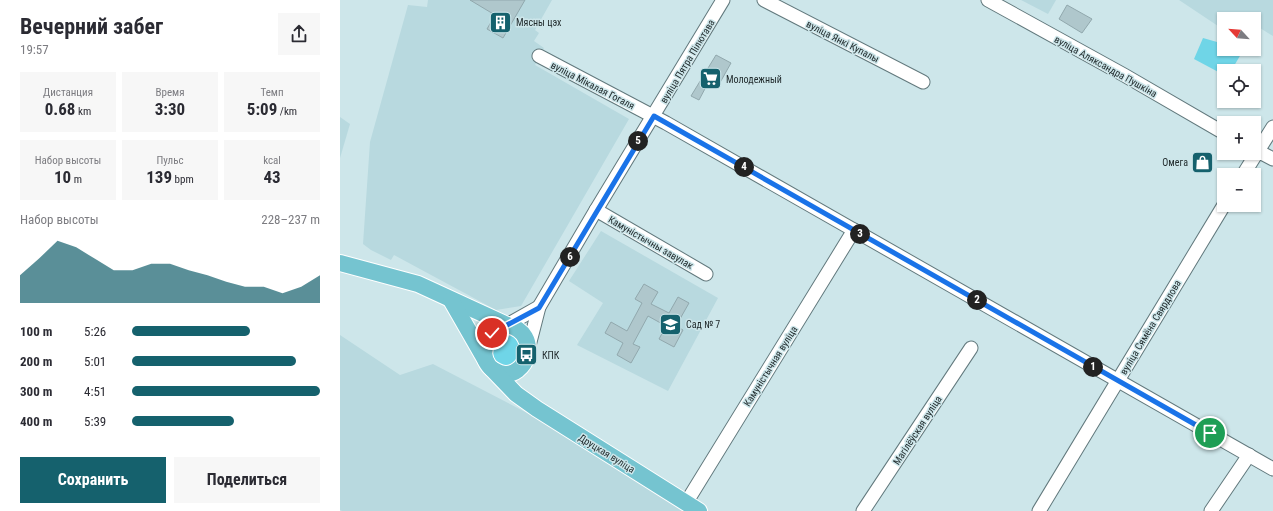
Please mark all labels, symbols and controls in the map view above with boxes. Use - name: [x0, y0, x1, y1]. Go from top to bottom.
- building icon: Мясны цэх: [488, 9, 514, 35]
- north arrow: [1217, 12, 1261, 56]
- map controls: [1217, 12, 1261, 212]
- button: share: [278, 13, 320, 55]
- text: Вечерний забег: [20, 14, 163, 39]
- place label: Мясны цэх: [516, 17, 562, 28]
- street label: вуліца Пятра Пілютава: [658, 17, 717, 105]
- street label: вуліца Янкі Купалы: [805, 18, 881, 65]
- street label: вуліца Аляксандра Пушкіна: [1053, 34, 1159, 99]
- text: 19:57: [20, 42, 49, 57]
- street label: вуліца Мікалая Гогаля: [549, 60, 637, 111]
- button: locate: [1217, 64, 1261, 108]
- supermarket icon: Молодежный: [698, 66, 724, 92]
- place label: Молодежный: [726, 74, 782, 85]
- text: Дистанция: [43, 86, 93, 99]
- text: Время: [156, 86, 185, 99]
- text: Темп: [260, 86, 284, 99]
- text: 0.68: [45, 99, 75, 119]
- text: 3:30: [155, 99, 185, 119]
- text: 5:09: [247, 99, 277, 119]
- text: km: [75, 105, 91, 118]
- text: /km: [277, 105, 297, 118]
- button: +: [1217, 116, 1261, 160]
- pin: 5: [628, 131, 648, 151]
- text: 5: [635, 134, 641, 147]
- shop icon: Омега: [1190, 149, 1216, 175]
- text: Набор высоты: [35, 154, 101, 167]
- text: Пульс: [156, 154, 184, 167]
- text: kcal: [263, 154, 281, 167]
- pin: 4: [734, 157, 754, 177]
- place label: Омега: [1162, 157, 1188, 168]
- text: 4: [741, 160, 747, 173]
- text: 10: [54, 167, 71, 187]
- text: 139: [146, 167, 172, 187]
- text: 43: [263, 167, 281, 187]
- button: −: [1217, 168, 1261, 212]
- text: m: [71, 173, 82, 186]
- text: bpm: [172, 173, 194, 186]
- text: Набор высоты: [20, 212, 99, 227]
- text: 228–237 m: [261, 212, 320, 227]
- street label: Камуністычны завулак: [606, 214, 695, 271]
- pin: 3: [850, 224, 870, 244]
- text: 3: [857, 227, 863, 240]
- pin: 6: [560, 247, 580, 267]
- text: 6: [567, 250, 573, 263]
- street label: вуліца Сямёна Свярдлова: [1118, 278, 1183, 376]
- pin: 2: [967, 290, 987, 310]
- text: 2: [974, 293, 980, 306]
- school or university icon: Сад № 7: [657, 311, 683, 337]
- pin: [475, 316, 509, 350]
- place label: Сад № 7: [686, 319, 720, 330]
- icon: check: [481, 322, 503, 344]
- text: 100 m: [20, 324, 52, 339]
- text: 5:26: [84, 324, 106, 339]
- street label: Камуністычная вуліца: [741, 324, 800, 408]
- bus stop icon: КПК: [514, 342, 540, 368]
- place label: КПК: [542, 350, 560, 361]
- text: 200 m: [20, 354, 52, 369]
- text: 5:01: [84, 354, 106, 369]
- pin: 1: [1083, 357, 1103, 377]
- text: 1: [1090, 360, 1096, 373]
- text: 300 m: [20, 384, 52, 399]
- text: 4:51: [84, 384, 106, 399]
- street label: Магілёўская вуліца: [891, 394, 944, 467]
- text: 400 m: [20, 414, 52, 429]
- text: 5:39: [84, 414, 106, 429]
- pin: [1193, 416, 1227, 450]
- icon: arrive: [1199, 422, 1221, 444]
- street label: Друцкая вуліца: [577, 432, 637, 475]
- button: Сохранить: [20, 457, 166, 503]
- button: Поделиться: [174, 457, 320, 503]

